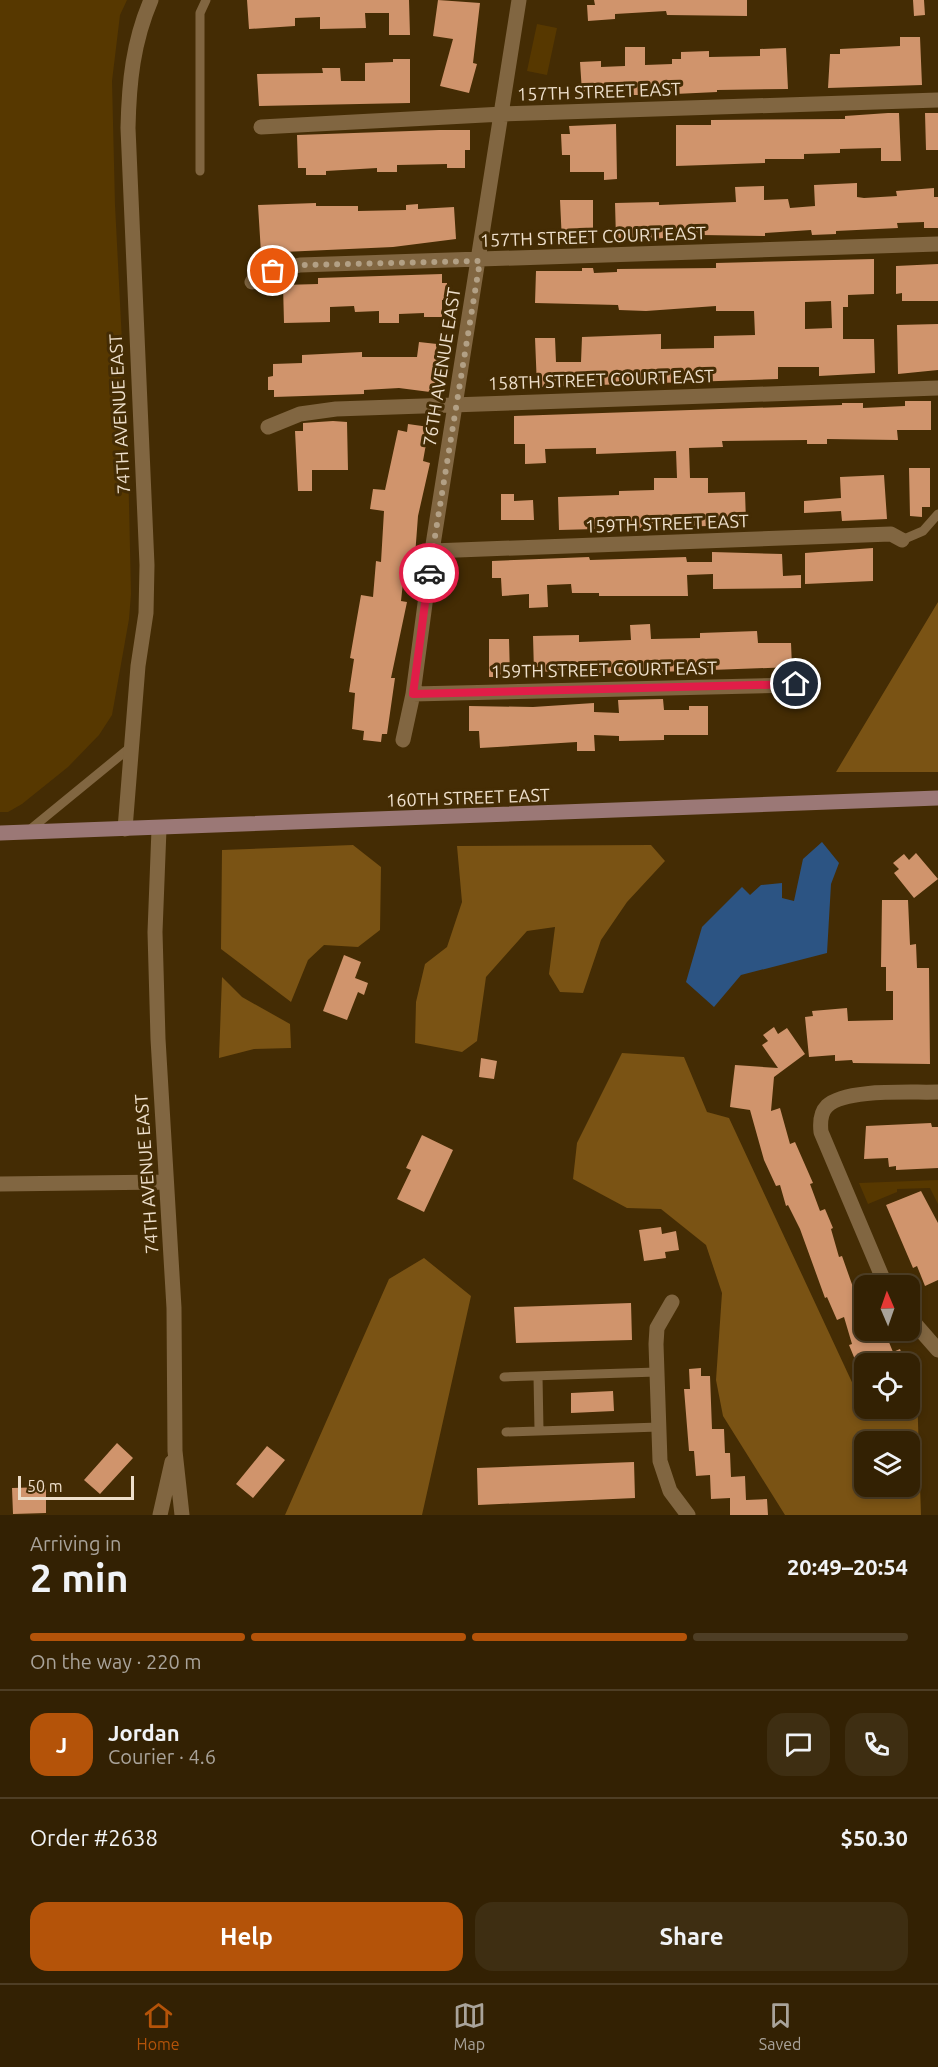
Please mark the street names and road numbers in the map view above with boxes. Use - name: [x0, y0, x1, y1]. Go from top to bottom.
- street label: 157TH STREET EAST: [517, 78, 681, 104]
- street label: 157TH STREET COURT EAST: [480, 222, 706, 250]
- street label: 76TH AVENUE EAST: [419, 286, 463, 448]
- street label: 74TH AVENUE EAST: [105, 333, 133, 495]
- street label: 158TH STREET COURT EAST: [488, 365, 714, 393]
- street label: 159TH STREET EAST: [585, 510, 749, 536]
- street label: 159TH STREET COURT EAST: [491, 657, 717, 681]
- street label: 160TH STREET EAST: [386, 784, 550, 810]
- street label: 74TH AVENUE EAST: [130, 1093, 162, 1255]

